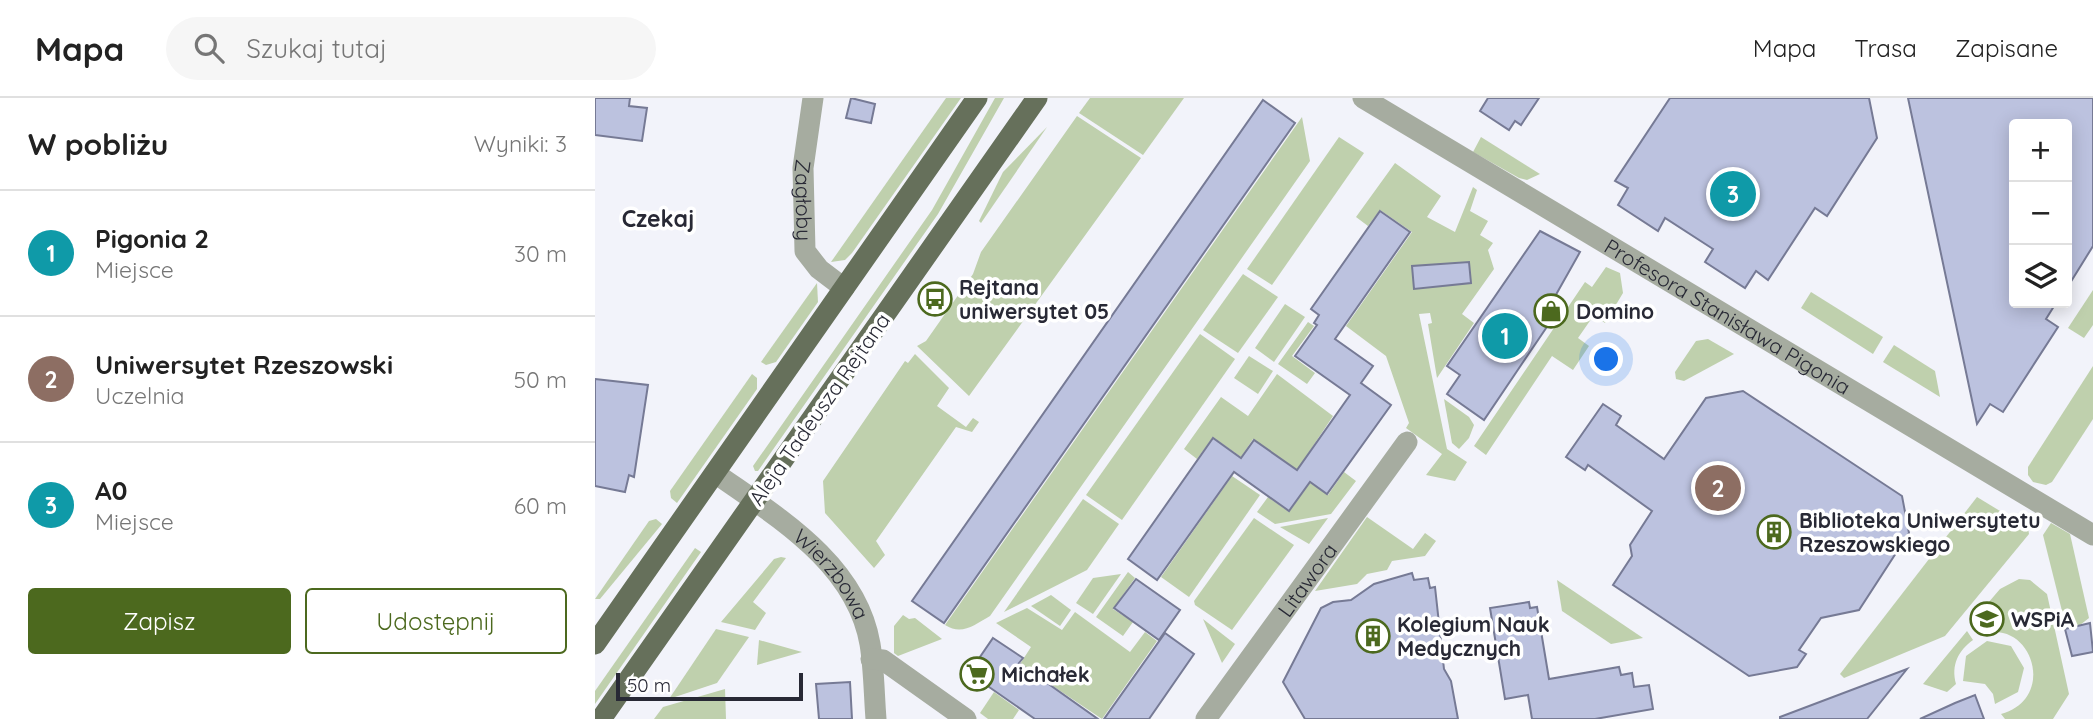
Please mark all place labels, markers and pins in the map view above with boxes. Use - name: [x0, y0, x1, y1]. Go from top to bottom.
- pin: 3: [1710, 168, 1756, 220]
- place label: Rejtana uniwersytet 05: [959, 274, 1109, 324]
- bus stop icon: Rejtana uniwersytet 05: [916, 280, 954, 318]
- shop icon: Domino: [1532, 292, 1570, 330]
- place label: Domino: [1576, 298, 1654, 324]
- pin: 1: [1482, 310, 1528, 362]
- pin: 2: [1695, 462, 1741, 514]
- place label: Biblioteka Uniwersytetu Rzeszowskiego: [1799, 507, 2041, 557]
- building icon: Biblioteka Uniwersytetu Rzeszowskiego: [1755, 513, 1793, 551]
- school or university icon: WSPiA: [1968, 600, 2006, 638]
- place label: WSPiA: [2011, 606, 2075, 632]
- place label: Kolegium Nauk Medycznych: [1397, 611, 1550, 661]
- building icon: Kolegium Nauk Medycznych: [1354, 617, 1392, 655]
- supermarket icon: Michałek: [958, 655, 996, 693]
- place label: Michałek: [1001, 661, 1090, 687]

